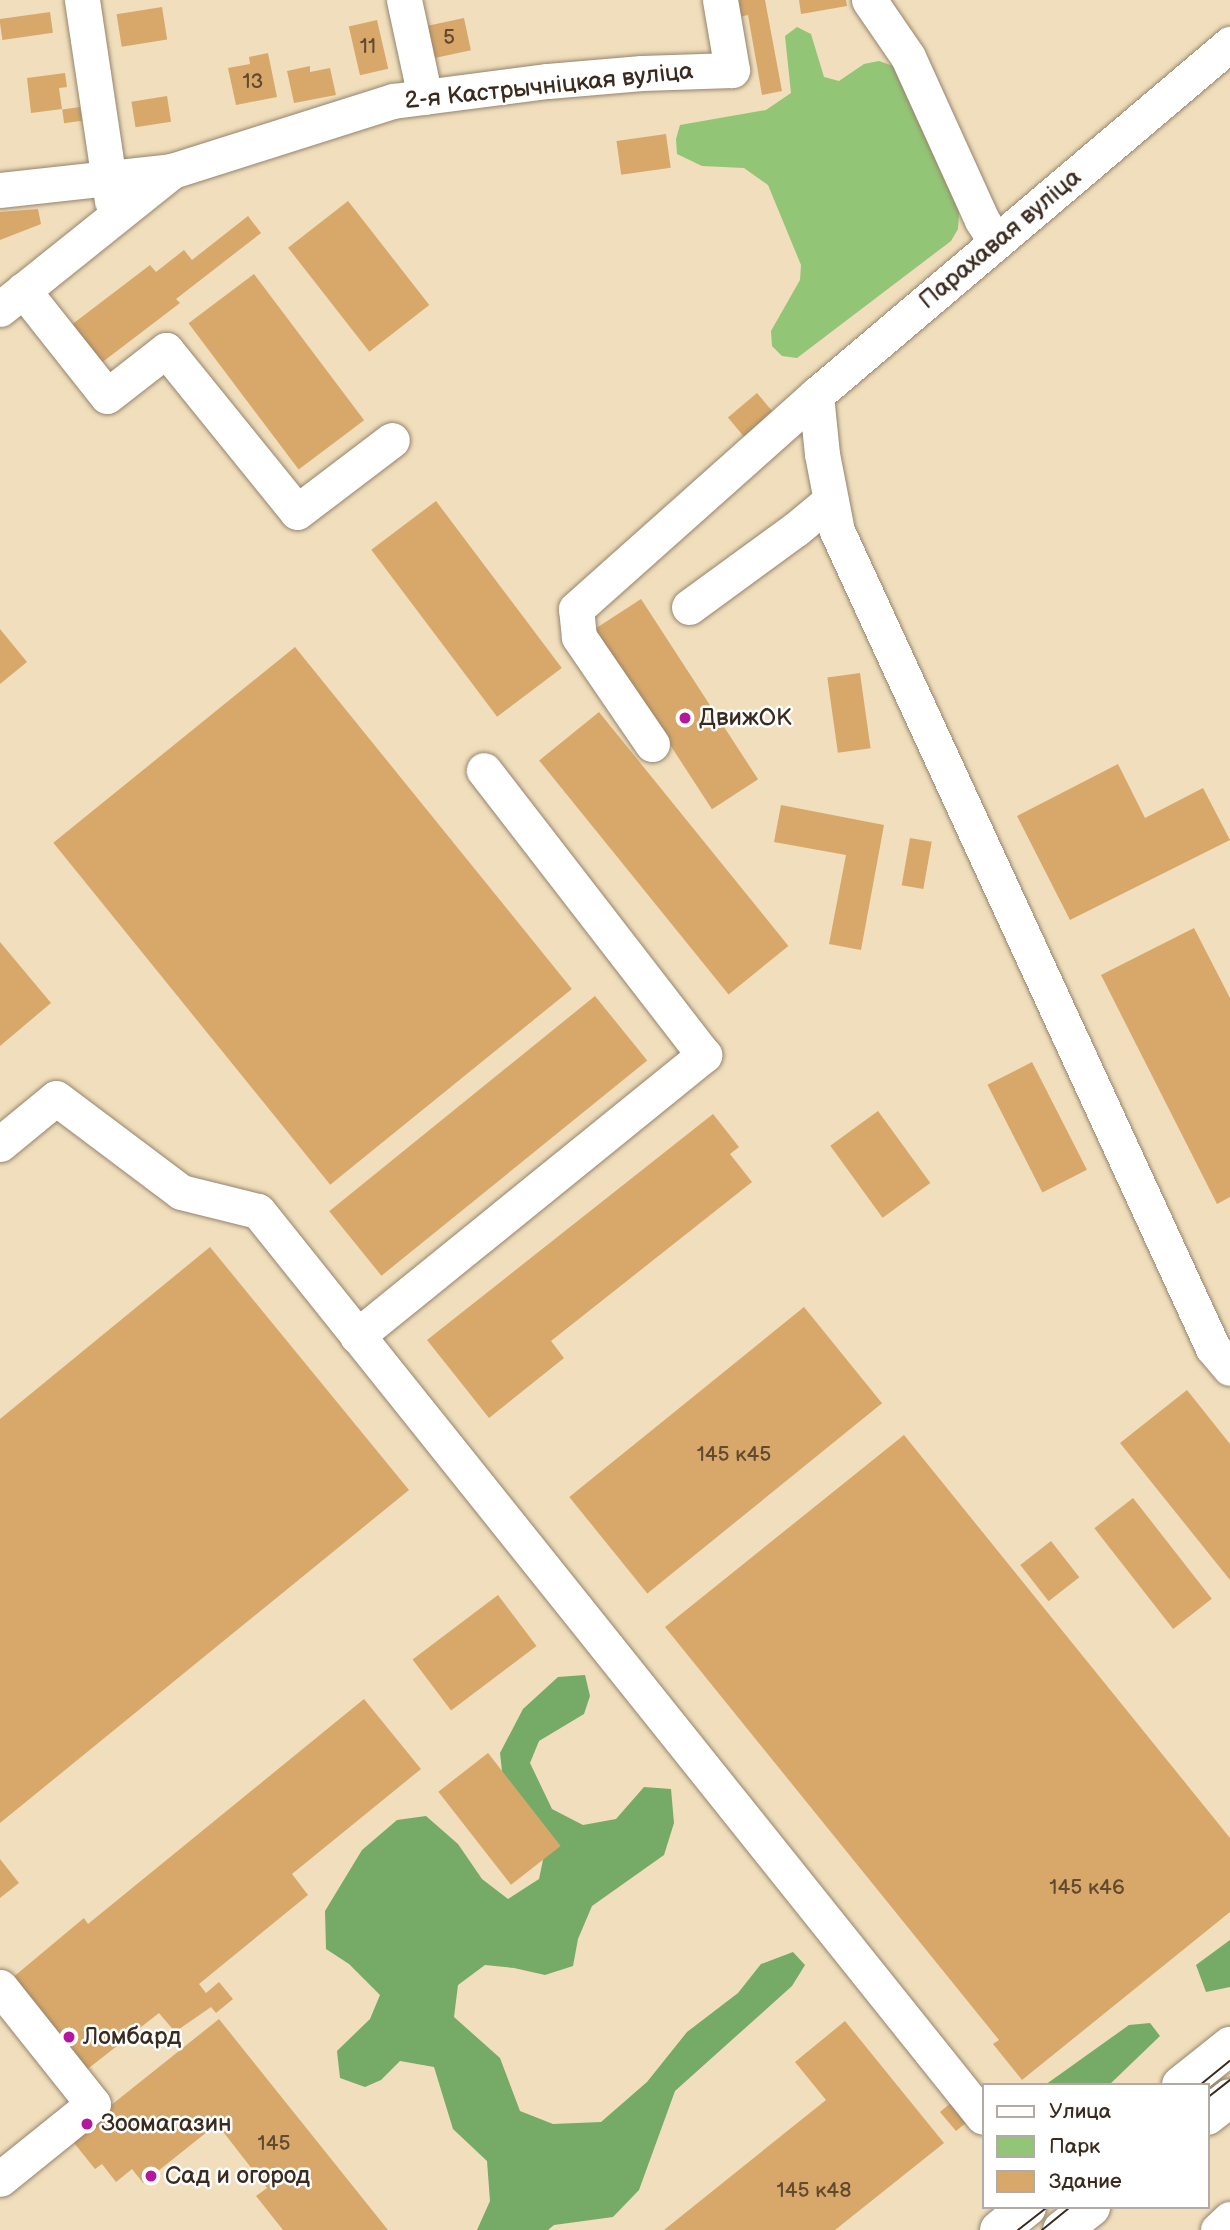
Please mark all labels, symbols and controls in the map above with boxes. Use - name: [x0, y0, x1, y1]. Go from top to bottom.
- house number: 5: [443, 25, 455, 51]
- house number: 11: [360, 34, 376, 60]
- street label: 2-я Кастрычніцкая вуліца: [403, 57, 695, 115]
- house number: 13: [242, 69, 264, 95]
- street label: Парахавая вуліца: [913, 163, 1087, 315]
- place label: ДвижОК: [699, 704, 791, 732]
- marker: ДвижОК: [677, 710, 693, 726]
- house number: 145 к45: [697, 1442, 771, 1468]
- house number: 145 к46: [1049, 1875, 1125, 1901]
- place label: Ломбард: [83, 2023, 181, 2051]
- marker: Ломбард: [61, 2029, 77, 2045]
- legend: [982, 2083, 1209, 2209]
- text: Улица: [1049, 2099, 1111, 2124]
- place label: Зоомагазин: [101, 2110, 232, 2138]
- marker: Зоомагазин: [79, 2116, 95, 2132]
- house number: 145: [258, 2131, 290, 2157]
- text: Парк: [1049, 2134, 1100, 2159]
- place label: Сад и огород: [165, 2162, 310, 2190]
- marker: Сад и огород: [143, 2168, 159, 2184]
- text: Здание: [1049, 2169, 1122, 2194]
- house number: 145 к48: [777, 2178, 851, 2204]

